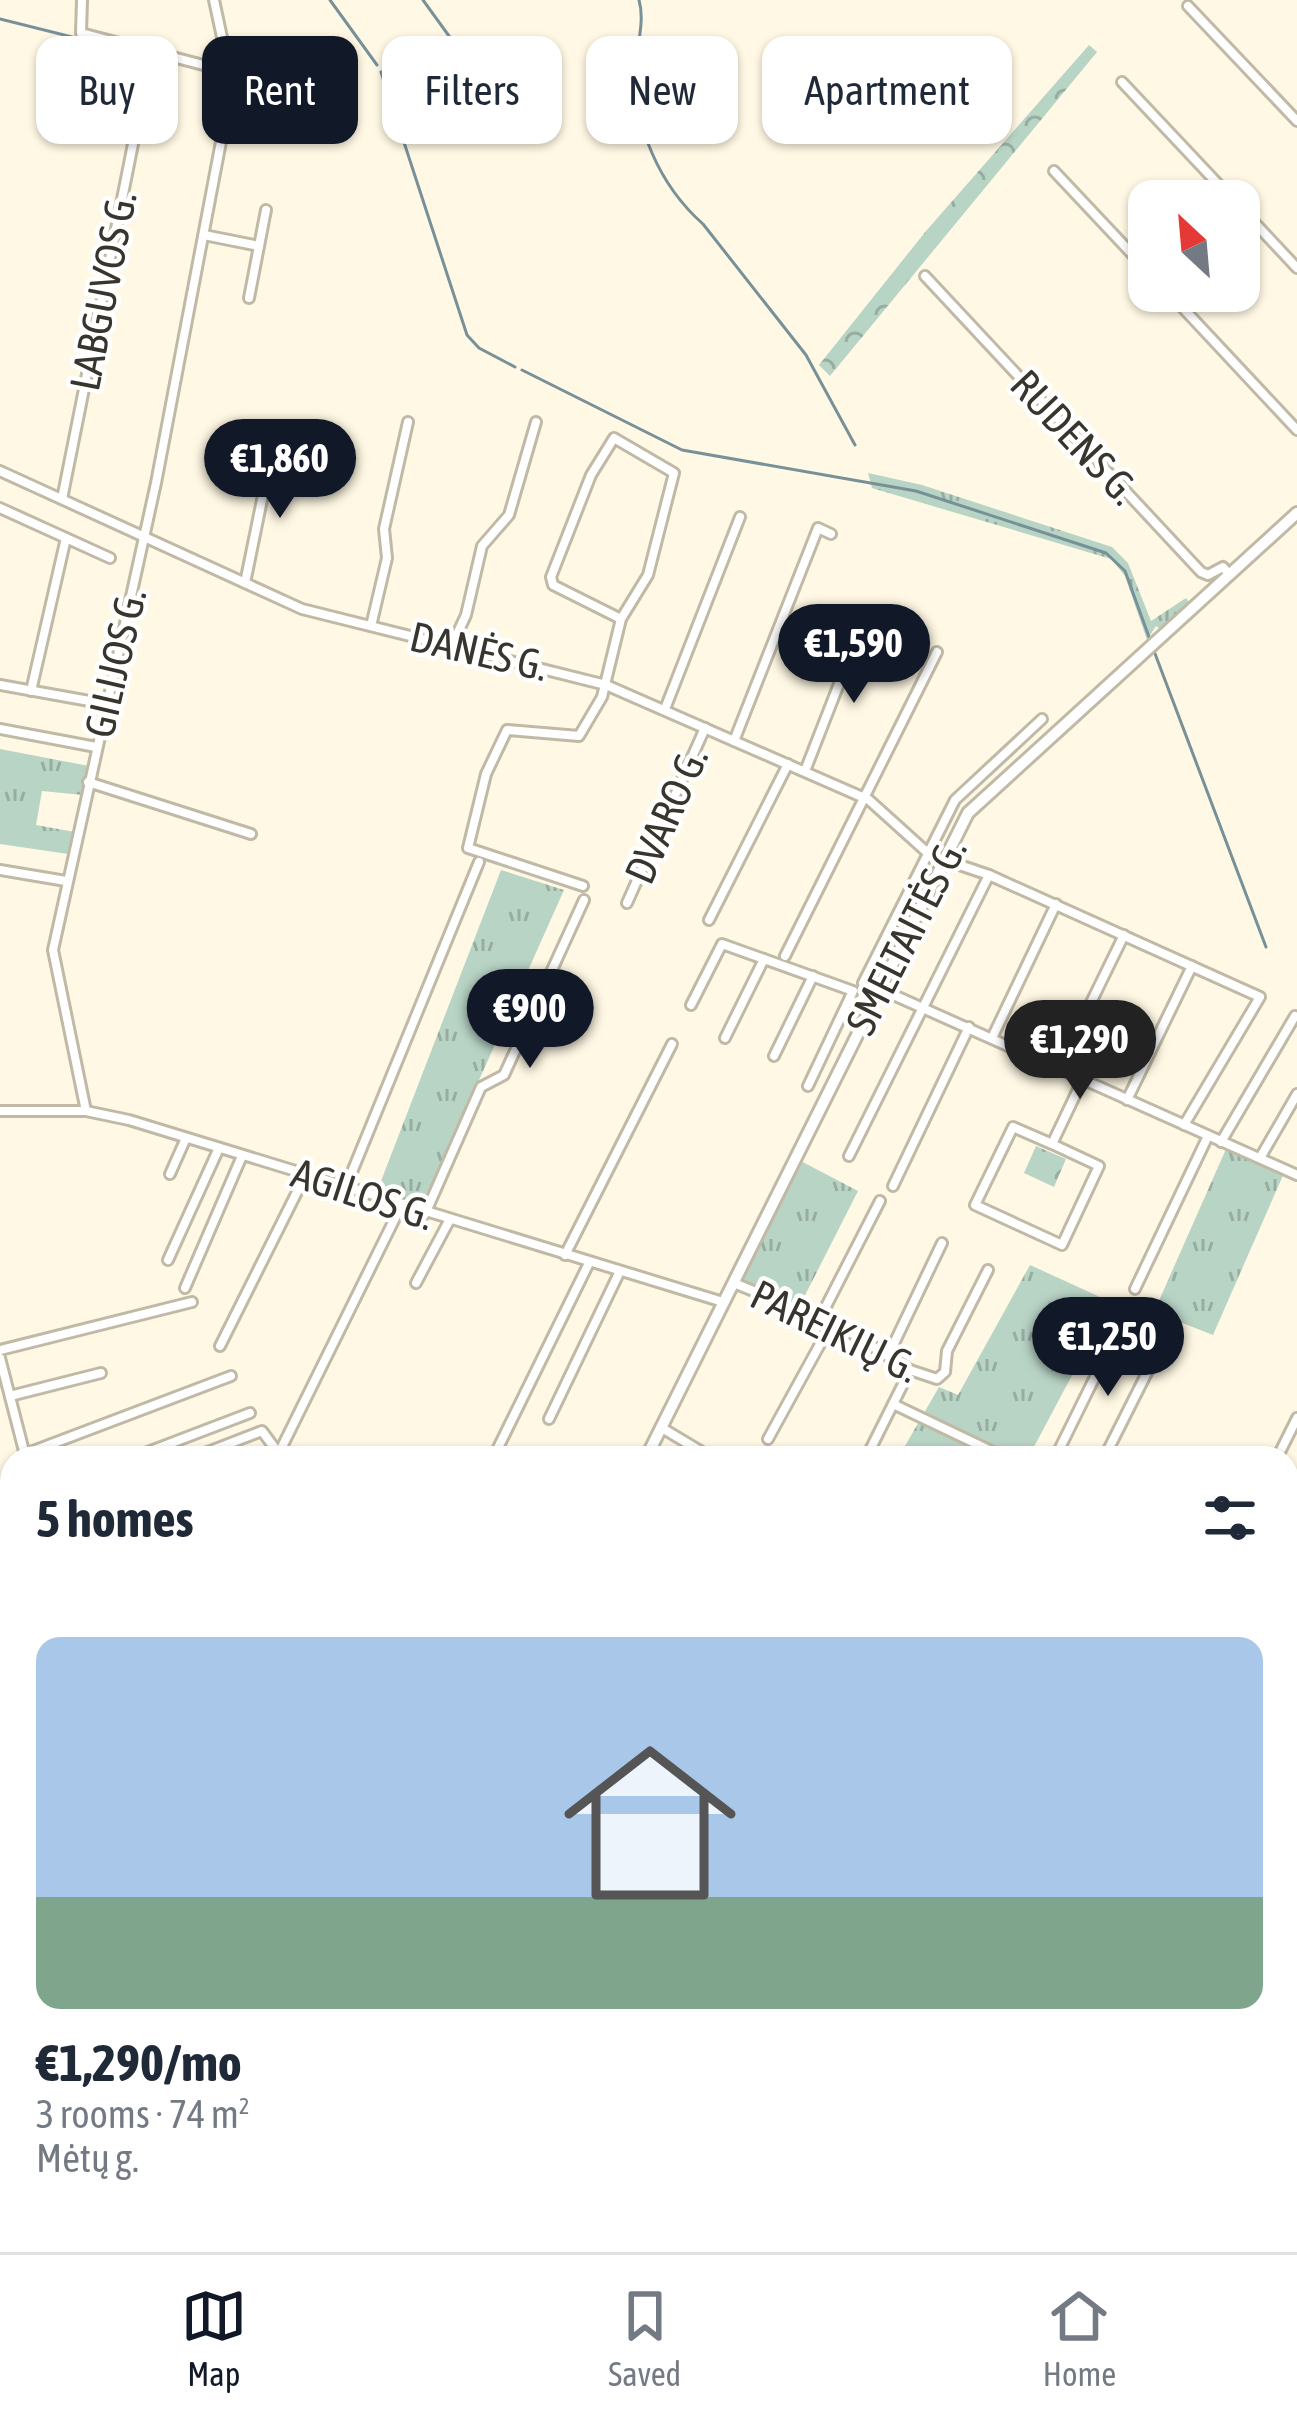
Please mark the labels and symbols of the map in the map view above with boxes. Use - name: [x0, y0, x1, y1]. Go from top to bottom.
- north arrow: [1128, 180, 1260, 312]
- street label: LABGUVOS G.: [60, 187, 146, 395]
- street label: RUDENS G.: [1001, 360, 1149, 514]
- pin: €1,860: [182, 419, 378, 521]
- street label: GILIJOS G.: [75, 584, 155, 742]
- pin: €1,590: [756, 604, 952, 706]
- street label: DANĖS G.: [405, 612, 553, 690]
- street label: DVARO G.: [615, 739, 717, 891]
- street label: SMELTAITĖS G.: [836, 830, 976, 1042]
- pin: €900: [459, 969, 601, 1071]
- pin: €1,290: [982, 1000, 1178, 1102]
- street label: AGILOS G.: [286, 1149, 440, 1239]
- street label: PAREIKIŲ G.: [743, 1270, 927, 1392]
- pin: €1,250: [1010, 1297, 1206, 1399]

